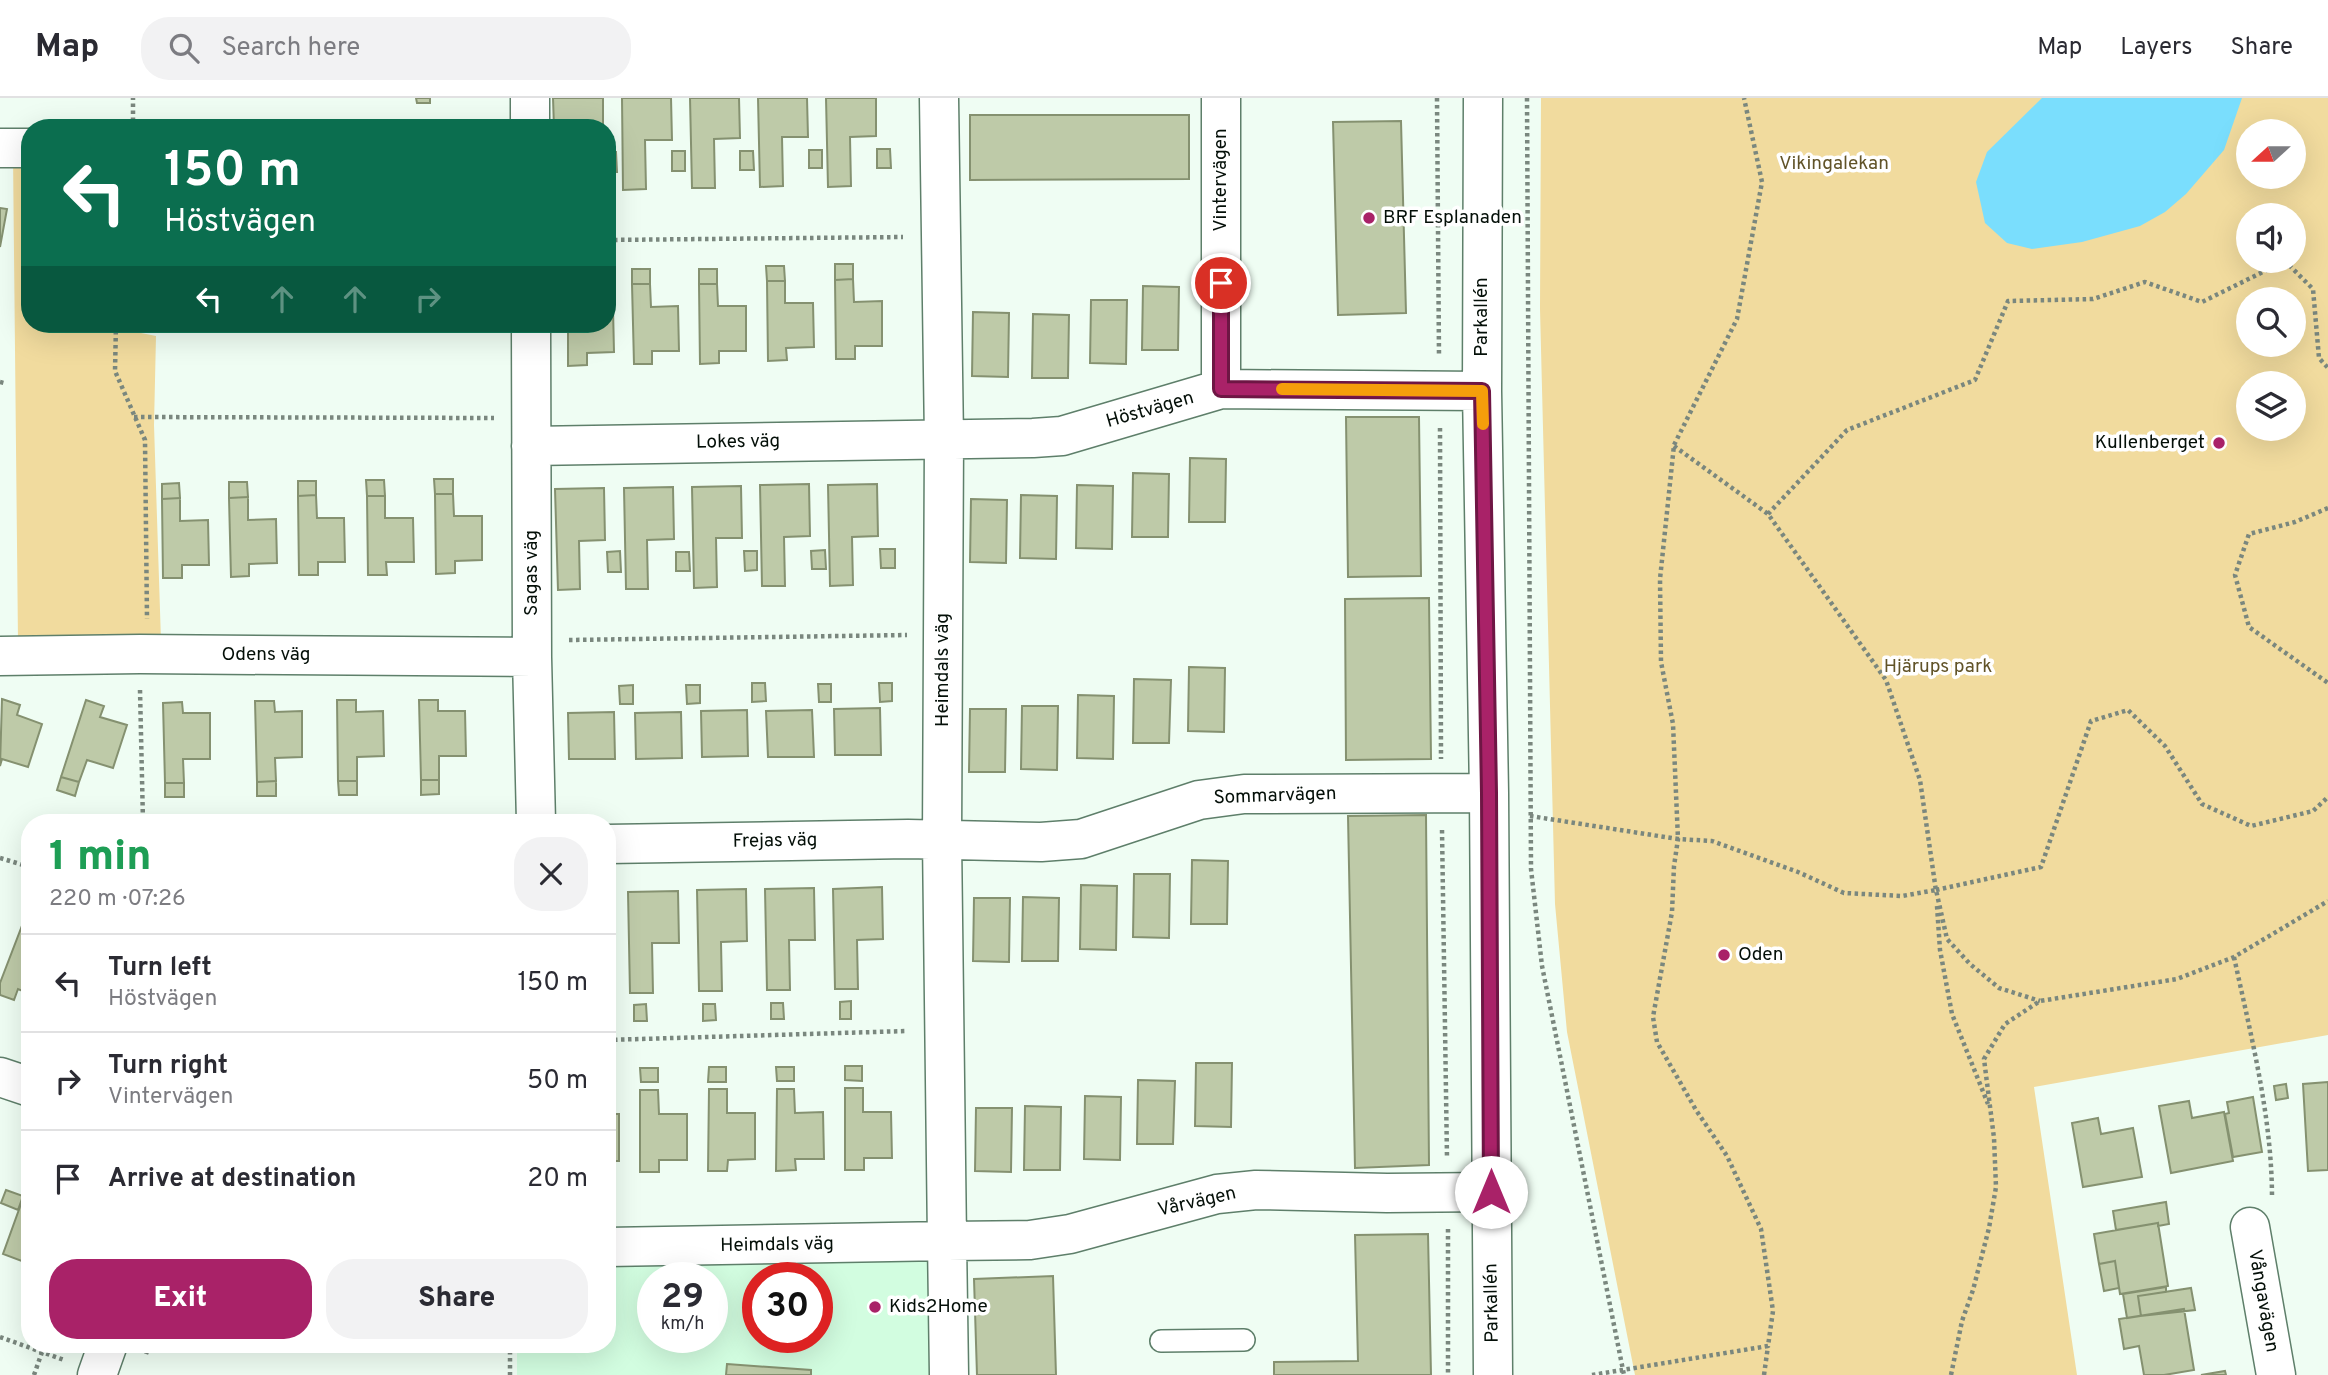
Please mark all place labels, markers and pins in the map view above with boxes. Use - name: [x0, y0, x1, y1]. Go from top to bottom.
- place label: BRF Esplanaden: [1383, 206, 1522, 230]
- marker: BRF Esplanaden: [1361, 210, 1377, 226]
- pin: [1191, 253, 1251, 313]
- place label: Kullenberget: [2095, 431, 2205, 455]
- marker: Kullenberget: [2211, 435, 2227, 451]
- place label: Oden: [1738, 943, 1783, 967]
- marker: Oden: [1716, 947, 1732, 963]
- place label: Kids2Home: [889, 1295, 988, 1319]
- marker: Kids2Home: [867, 1299, 883, 1315]

